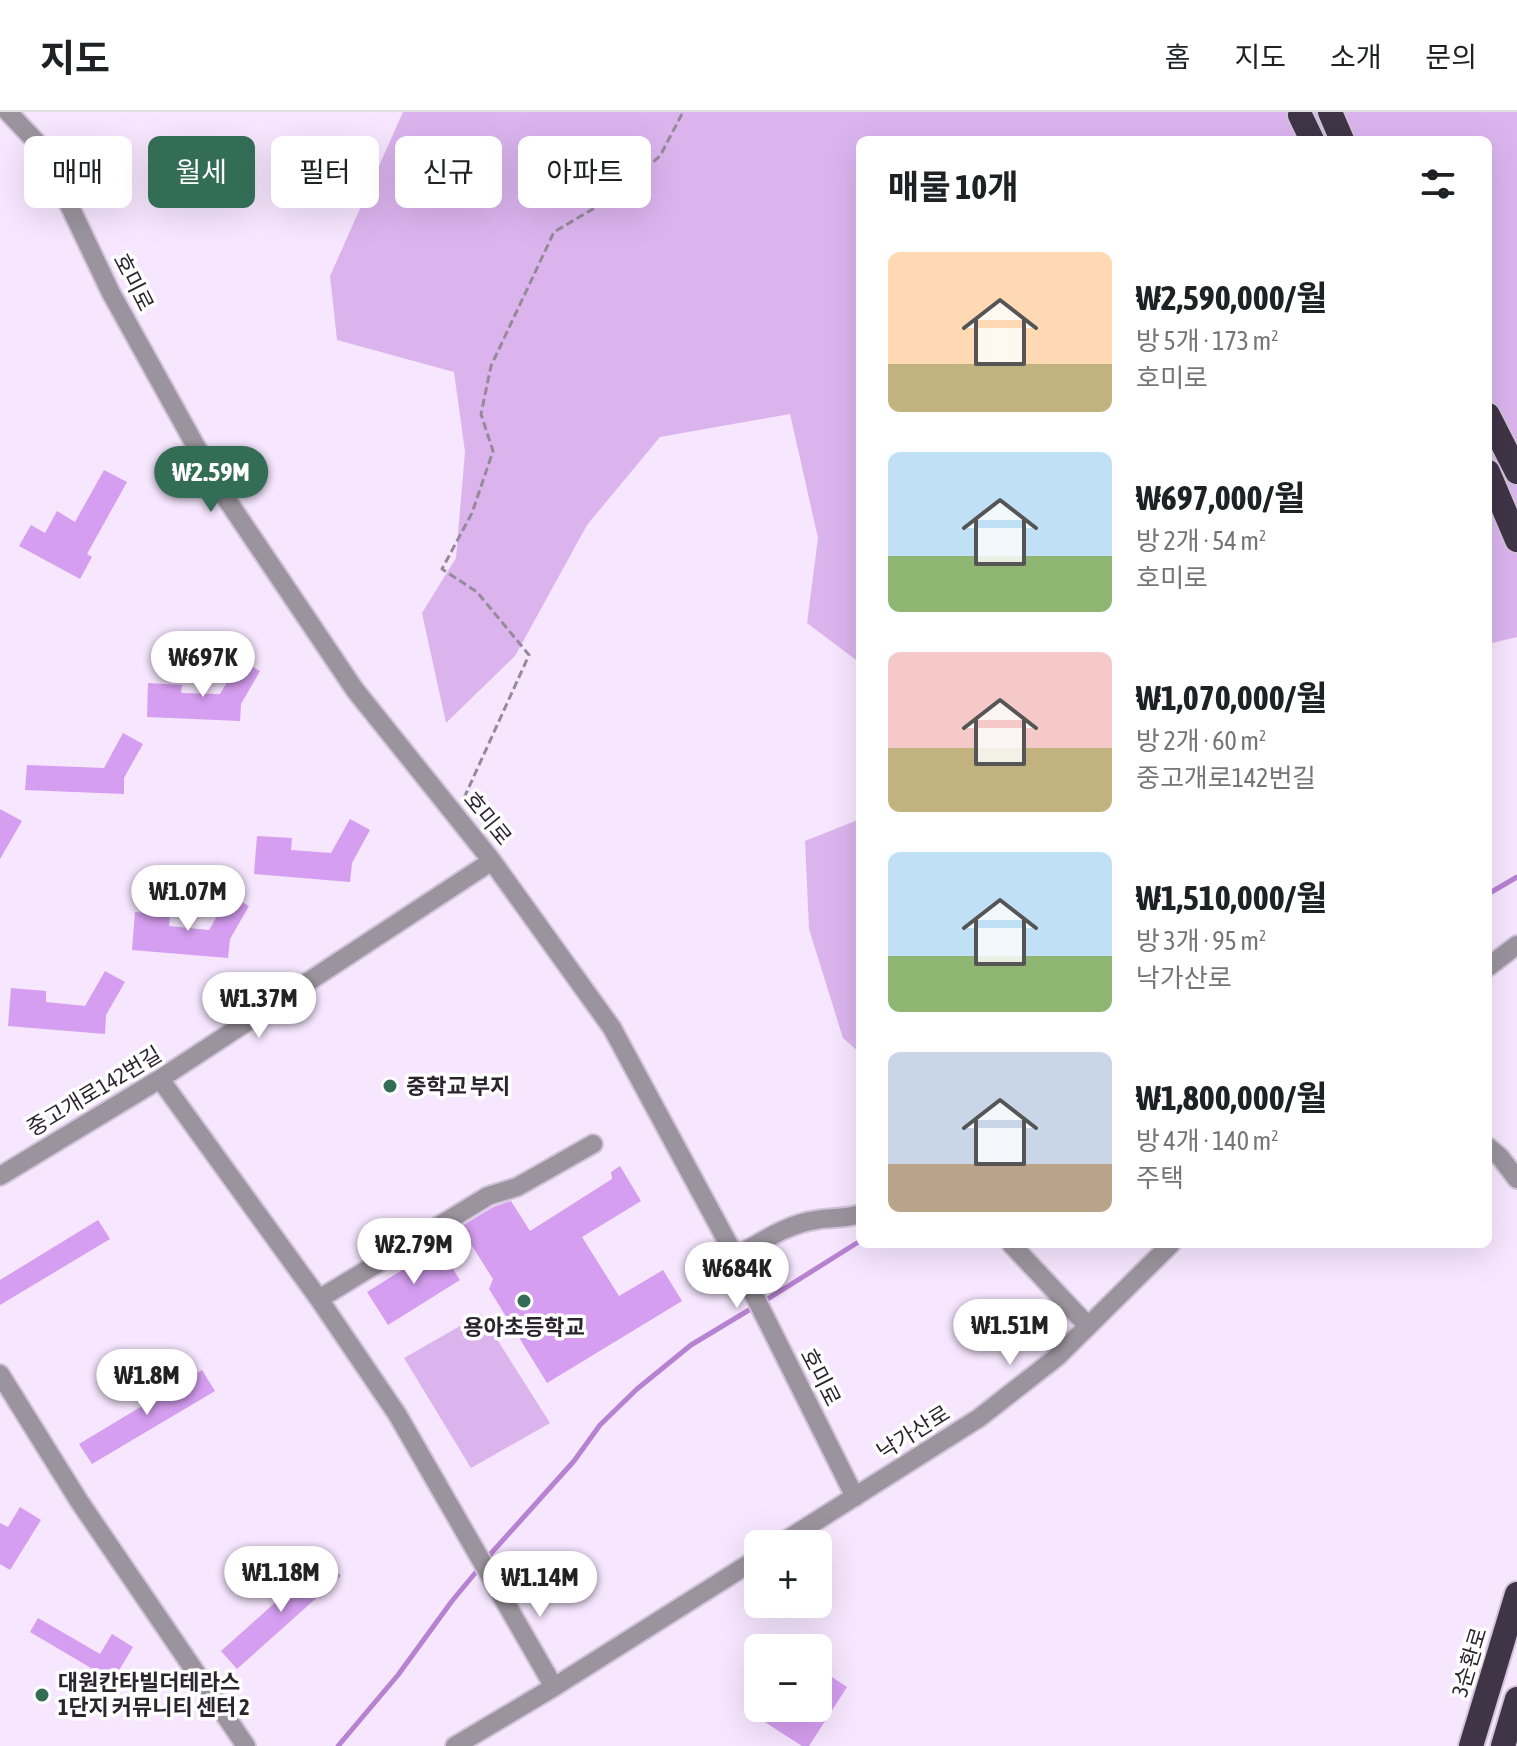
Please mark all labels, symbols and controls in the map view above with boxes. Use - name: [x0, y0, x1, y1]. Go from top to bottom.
- text: 지도: [40, 37, 110, 80]
- text: 홈: [1165, 41, 1190, 73]
- text: 지도: [1234, 41, 1286, 73]
- text: 소개: [1330, 41, 1381, 73]
- text: 문의: [1425, 41, 1477, 73]
- chip: 매매: [24, 136, 132, 208]
- chip: 월세: [148, 136, 255, 208]
- chip: 필터: [271, 136, 379, 208]
- chip: 신규: [395, 136, 502, 208]
- chip: 아파트: [518, 136, 651, 208]
- icon: filters: [1416, 162, 1460, 206]
- text: 매물 10개: [888, 167, 1018, 206]
- street label: 호미로: [109, 249, 159, 315]
- text: ₩2,590,000/월: [1136, 278, 1327, 317]
- icon: home: [952, 284, 1048, 380]
- text: 방 5개 · 173 m²: [1136, 326, 1279, 356]
- text: 호미로: [1136, 363, 1208, 393]
- pin: ₩2.59M: [146, 446, 276, 514]
- text: ₩2.59M: [172, 457, 250, 487]
- text: ₩697,000/월: [1136, 478, 1305, 517]
- icon: home: [952, 484, 1048, 580]
- text: 방 2개 · 54 m²: [1136, 526, 1266, 556]
- text: 호미로: [1136, 563, 1208, 593]
- pin: ₩697K: [147, 631, 259, 699]
- text: ₩697K: [169, 642, 237, 672]
- text: ₩1,070,000/월: [1136, 678, 1327, 717]
- icon: home: [952, 684, 1048, 780]
- text: 방 2개 · 60 m²: [1136, 726, 1266, 756]
- text: 중고개로142번길: [1136, 763, 1316, 793]
- street label: 호미로: [459, 786, 517, 850]
- pin: ₩1.07M: [123, 865, 253, 933]
- text: ₩1.07M: [149, 876, 227, 906]
- text: ₩1,510,000/월: [1136, 878, 1327, 917]
- icon: home: [952, 884, 1048, 980]
- text: 방 3개 · 95 m²: [1136, 926, 1266, 956]
- text: 낙가산로: [1136, 963, 1232, 993]
- pin: ₩1.37M: [194, 972, 324, 1040]
- text: ₩1.37M: [220, 983, 298, 1013]
- street label: 중고개로142번길: [22, 1041, 166, 1141]
- place label: 중학교 부지: [406, 1073, 510, 1099]
- marker: 중학교 부지: [381, 1077, 399, 1095]
- text: ₩1,800,000/월: [1136, 1078, 1327, 1117]
- icon: home: [952, 1084, 1048, 1180]
- text: 방 4개 · 140 m²: [1136, 1126, 1279, 1156]
- text: 주택: [1136, 1163, 1184, 1193]
- pin: ₩2.79M: [349, 1218, 479, 1286]
- text: ₩2.79M: [375, 1229, 453, 1259]
- pin: ₩684K: [681, 1242, 793, 1310]
- text: ₩684K: [703, 1253, 771, 1283]
- marker: 용아초등학교: [515, 1292, 533, 1310]
- pin: ₩1.51M: [945, 1299, 1075, 1367]
- text: ₩1.51M: [971, 1310, 1049, 1340]
- place label: 용아초등학교: [463, 1314, 585, 1340]
- street label: 호미로: [796, 1344, 846, 1410]
- pin: ₩1.8M: [91, 1349, 203, 1417]
- text: ₩1.8M: [114, 1360, 180, 1390]
- street label: 낙가산로: [872, 1400, 954, 1464]
- map controls: [744, 1530, 832, 1722]
- button: +: [744, 1530, 832, 1618]
- pin: ₩1.18M: [216, 1546, 346, 1614]
- pin: ₩1.14M: [475, 1551, 605, 1619]
- text: ₩1.18M: [242, 1557, 320, 1587]
- text: ₩1.14M: [501, 1562, 579, 1592]
- street label: 3순환로: [1446, 1624, 1492, 1700]
- button: −: [744, 1634, 832, 1722]
- place label: 대원칸타빌더테라스 1단지 커뮤니티 센터 2: [58, 1669, 250, 1720]
- marker: 대원칸타빌더테라스 1단지 커뮤니티 센터 2: [33, 1686, 51, 1704]

